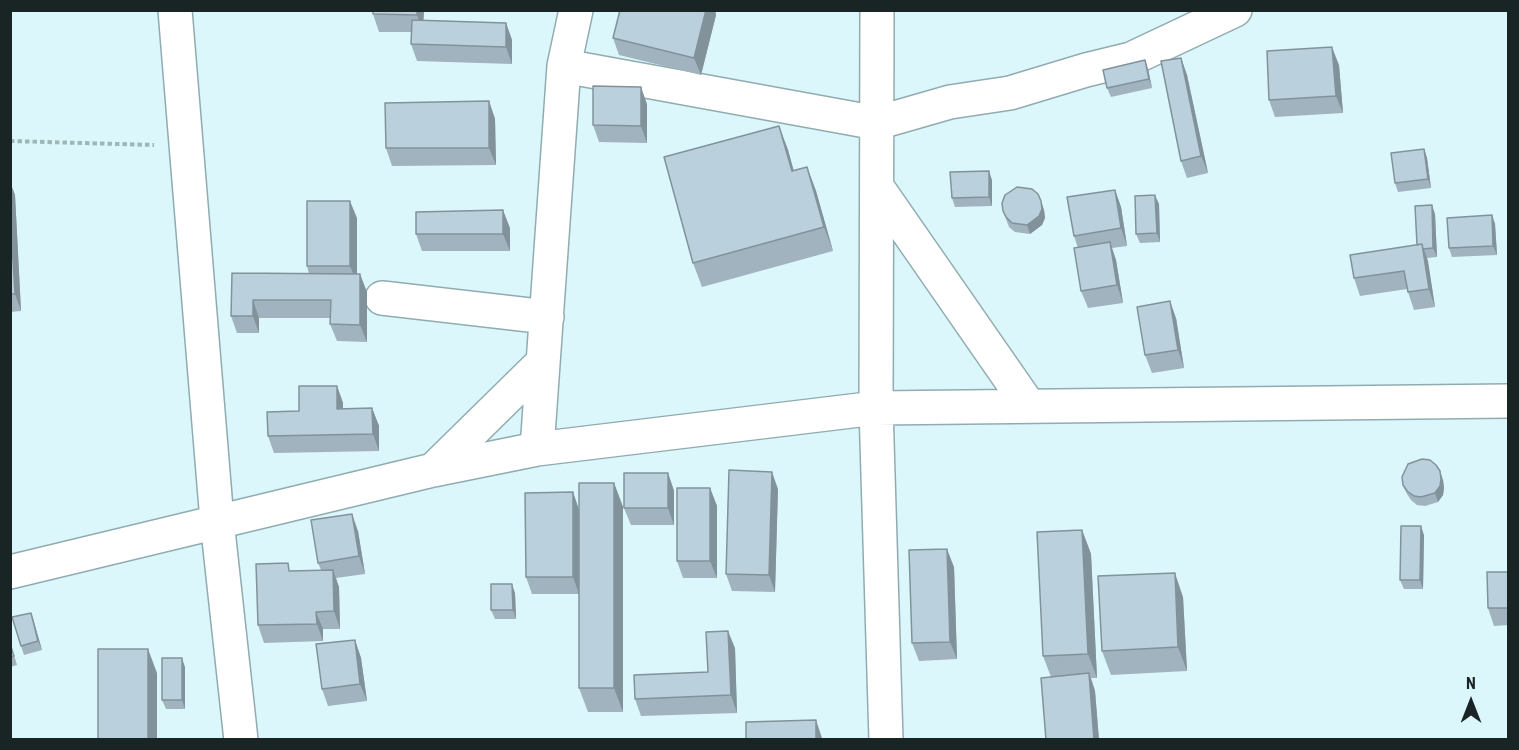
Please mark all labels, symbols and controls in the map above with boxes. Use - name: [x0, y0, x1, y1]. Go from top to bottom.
- north arrow: [1441, 672, 1501, 732]
- text: N: [1466, 674, 1476, 693]

